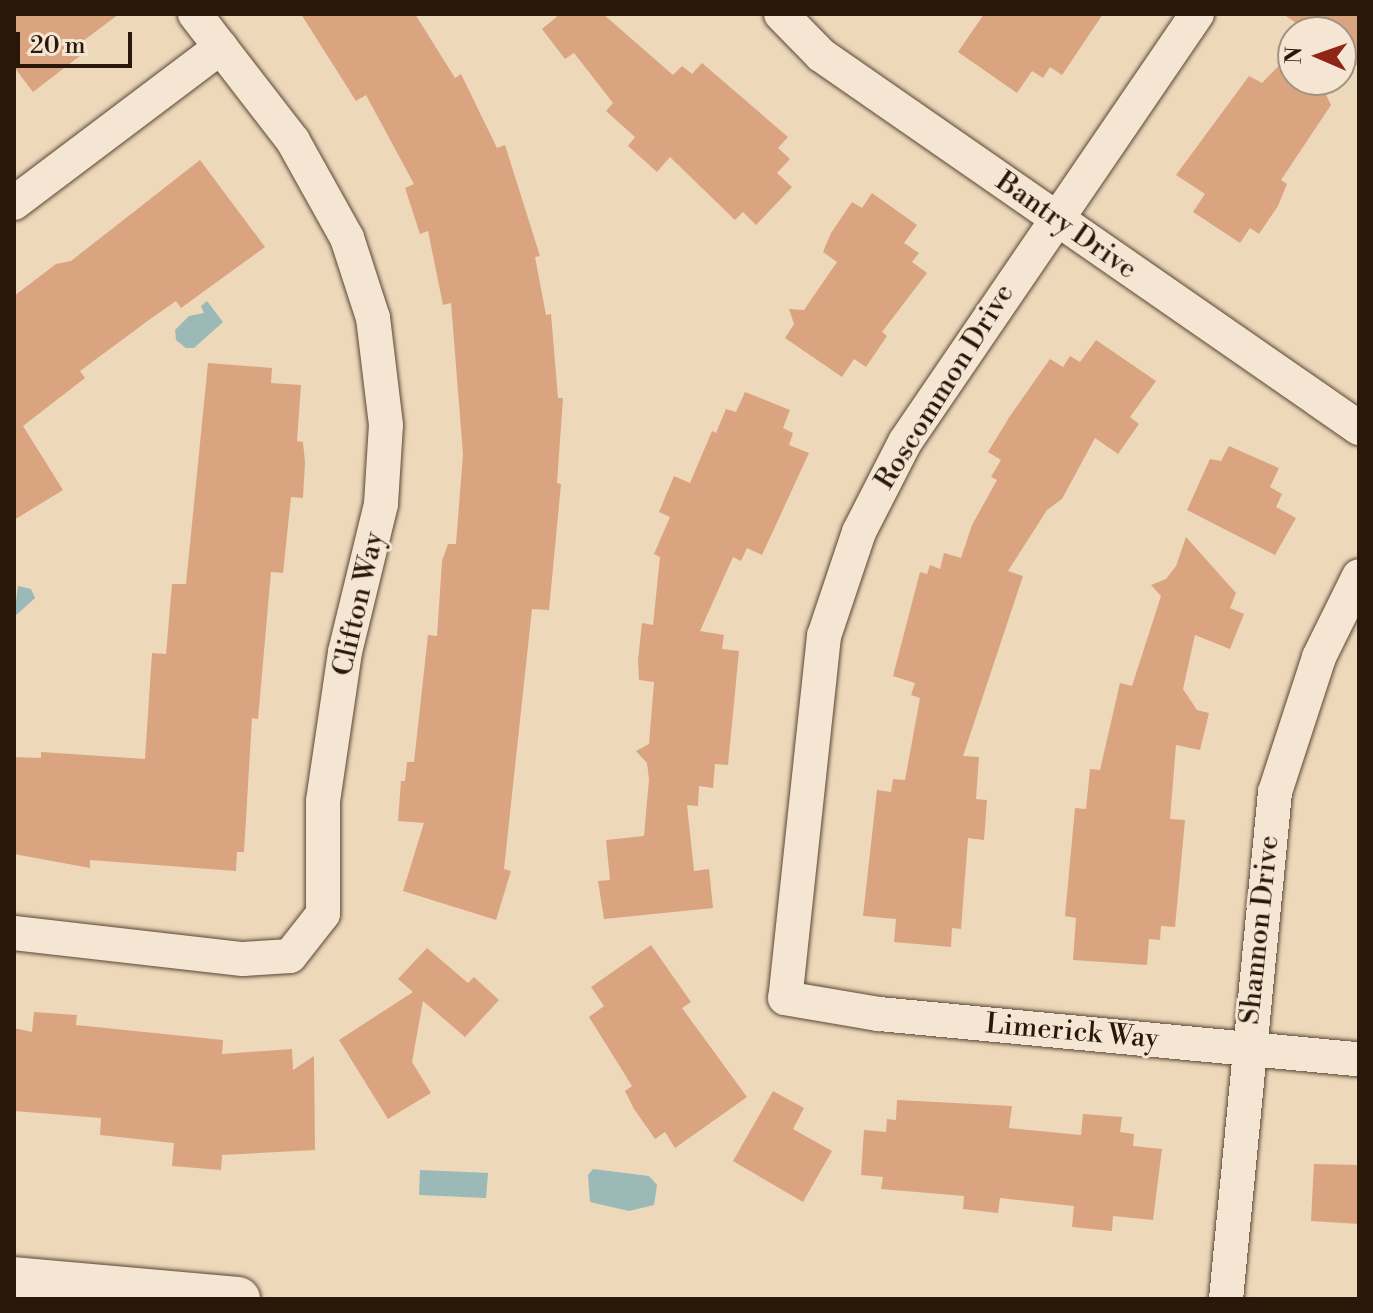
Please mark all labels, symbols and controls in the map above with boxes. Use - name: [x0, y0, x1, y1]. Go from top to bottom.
- scale bar: [20, 16, 136, 66]
- north arrow: [1277, 16, 1357, 96]
- text: 20 m: [30, 31, 86, 61]
- text: N: [1281, 46, 1308, 64]
- street label: Bantry Drive: [989, 165, 1143, 287]
- street label: Roscommon Drive: [868, 278, 1022, 496]
- street label: Clifton Way: [326, 529, 392, 679]
- street label: Shannon Drive: [1233, 834, 1287, 1026]
- street label: Limerick Way: [984, 1008, 1160, 1056]

